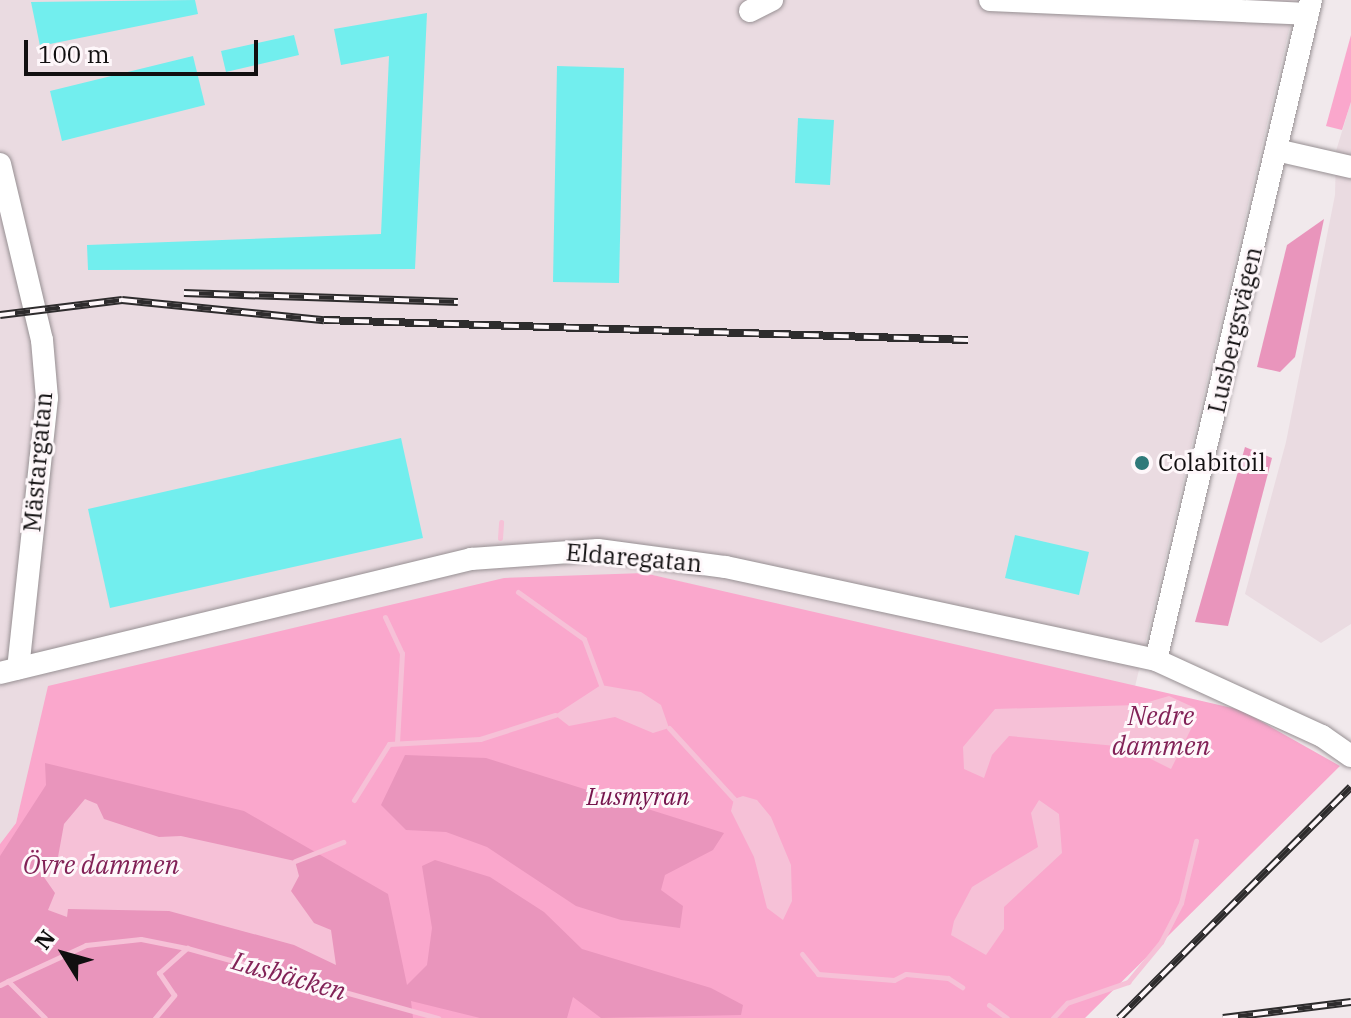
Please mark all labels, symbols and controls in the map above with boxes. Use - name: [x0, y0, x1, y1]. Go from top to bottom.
- scale bar: [28, 24, 262, 74]
- text: 100 m: [38, 38, 110, 70]
- street label: Lusbergsvägen: [1202, 244, 1268, 416]
- street label: Mästargatan: [18, 391, 58, 533]
- place label: Colabitoil: [1158, 449, 1266, 477]
- marker: Colabitoil: [1133, 454, 1151, 472]
- street label: Eldaregatan: [565, 538, 703, 578]
- water label: Nedre dammen: [1112, 700, 1210, 762]
- park label: Lusmyran: [586, 783, 690, 811]
- water label: Övre dammen: [23, 849, 179, 881]
- north arrow: [24, 914, 104, 994]
- text: N: [28, 924, 61, 955]
- water label: Lusbäcken: [228, 945, 350, 1007]

